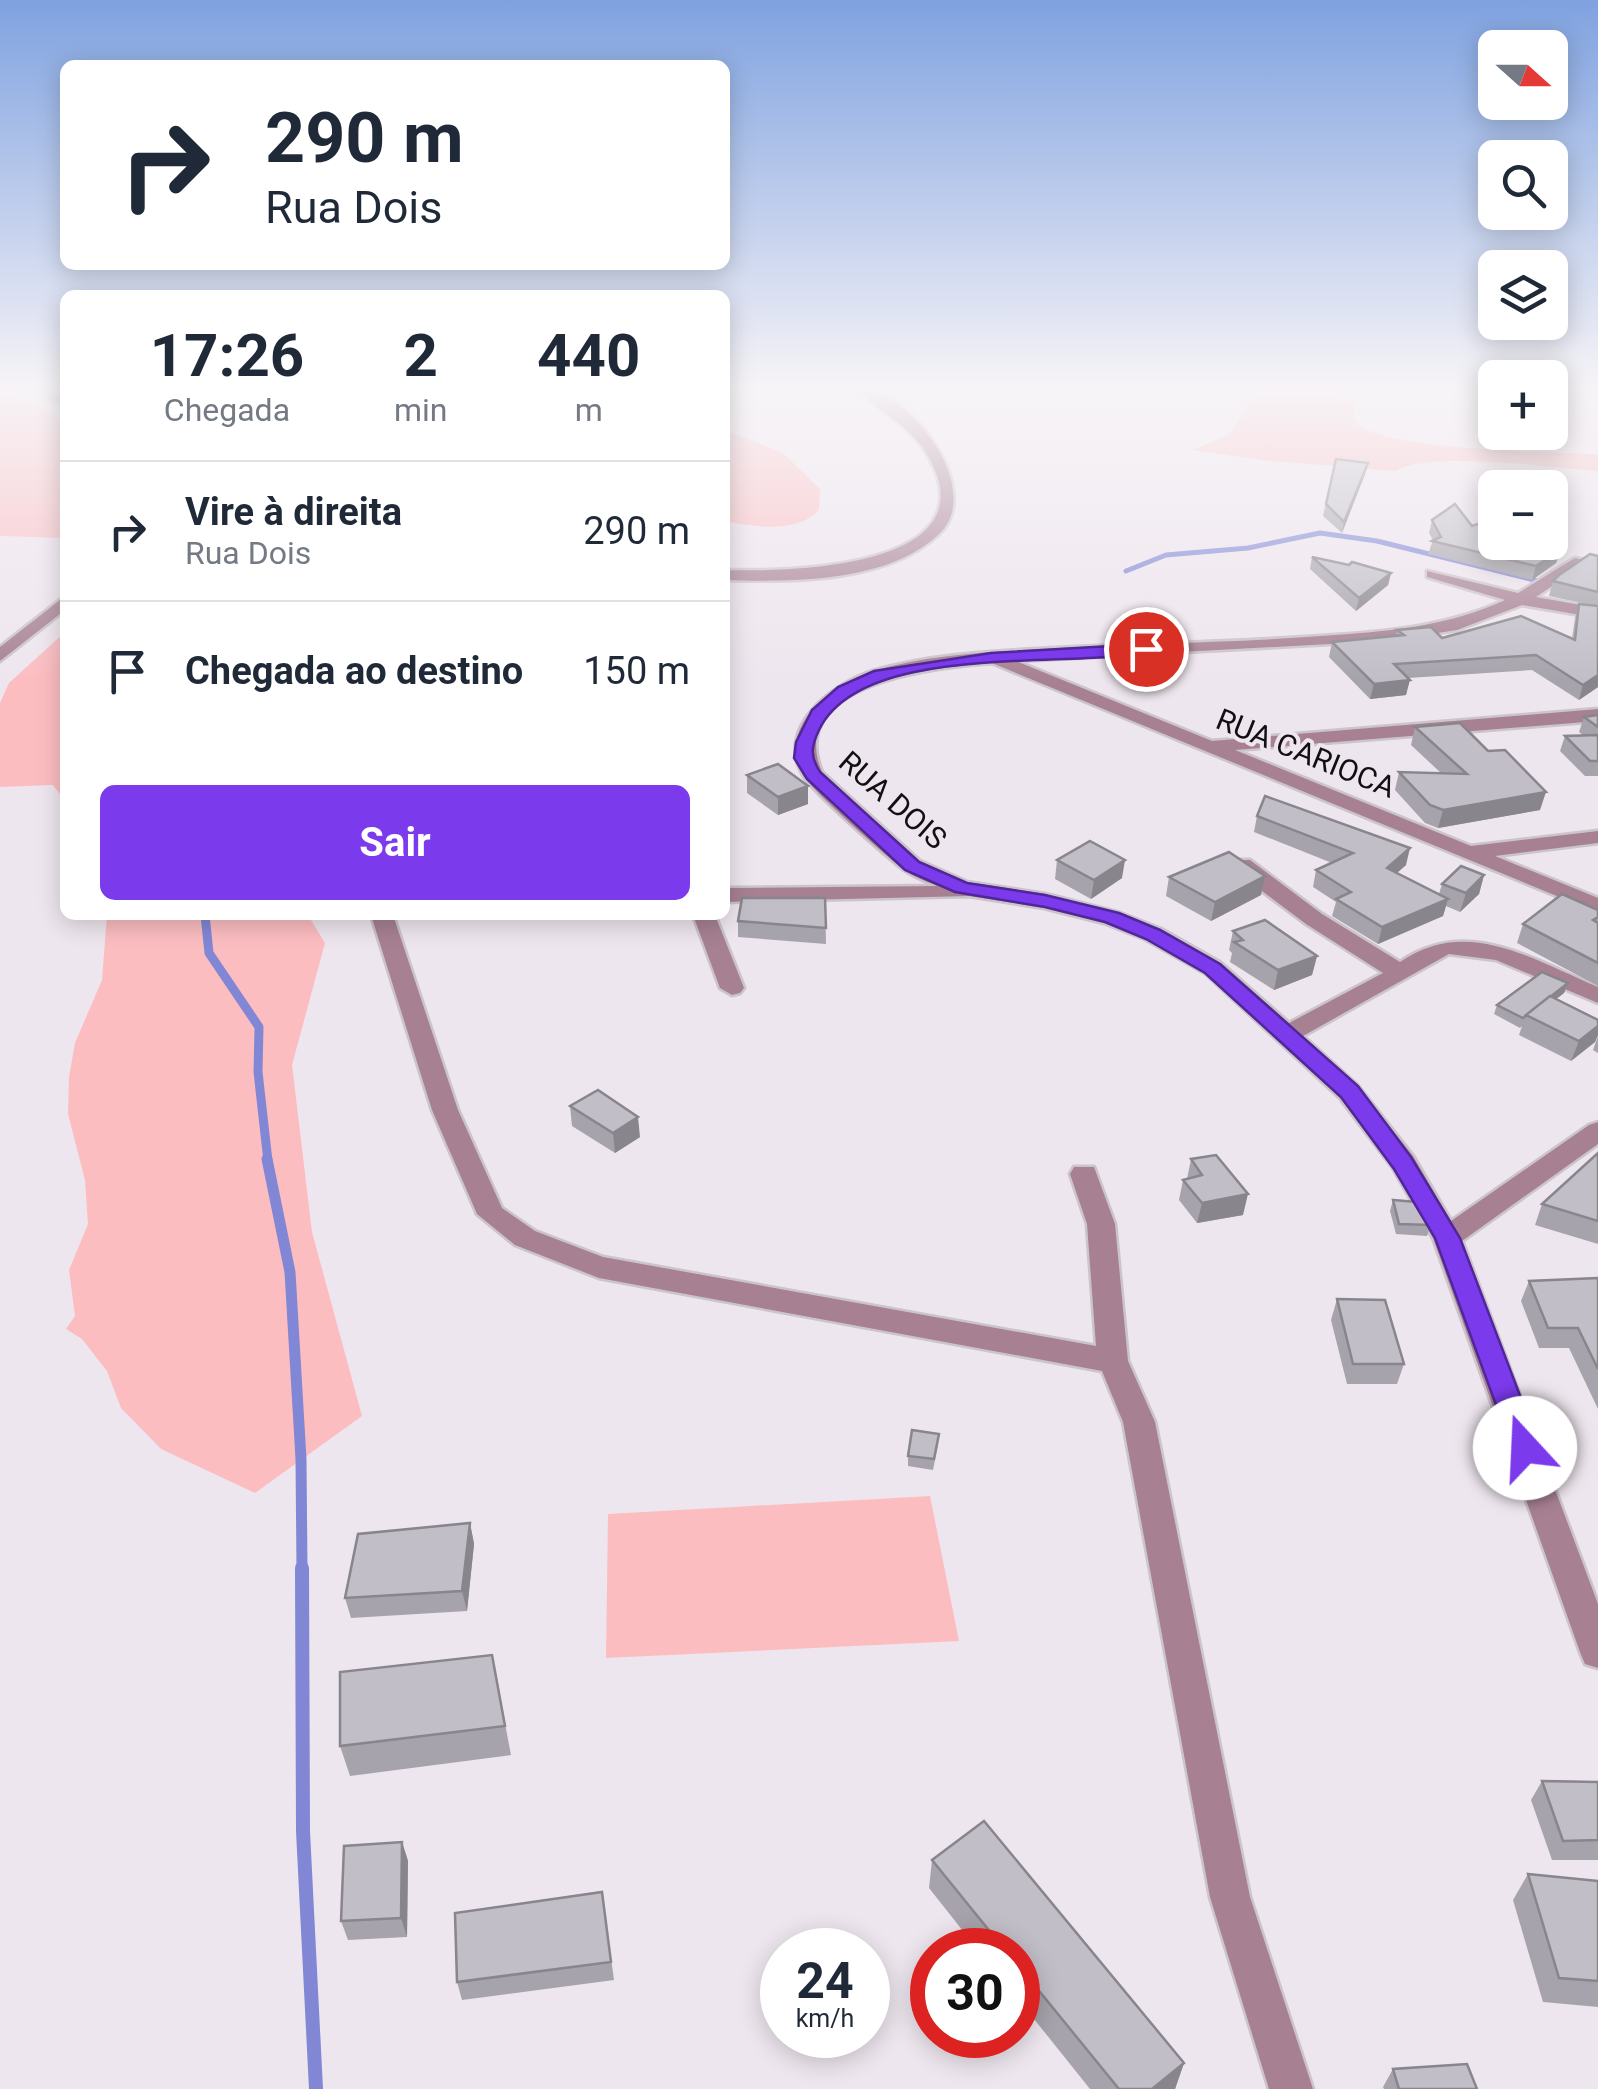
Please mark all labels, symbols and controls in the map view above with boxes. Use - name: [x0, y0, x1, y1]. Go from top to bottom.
- north arrow: [1478, 30, 1568, 120]
- map controls: [1478, 30, 1568, 560]
- text: 290 m: [265, 97, 464, 179]
- icon: right: [100, 100, 230, 230]
- button: search: [1478, 140, 1568, 230]
- text: Rua Dois: [265, 181, 443, 234]
- button: layers: [1478, 250, 1568, 340]
- text: 17:26: [150, 320, 304, 391]
- text: 2: [403, 320, 438, 391]
- text: 440: [537, 320, 640, 391]
- button: +: [1478, 360, 1568, 450]
- text: Chegada: [164, 391, 290, 429]
- text: min: [394, 391, 447, 429]
- text: m: [575, 391, 603, 429]
- button: −: [1478, 470, 1568, 560]
- text: Vire à direita: [185, 490, 402, 534]
- icon: right: [100, 504, 155, 559]
- text: 290 m: [583, 509, 690, 553]
- text: Rua Dois: [185, 534, 311, 572]
- pin: [1104, 607, 1189, 692]
- icon: arrive: [1119, 622, 1174, 677]
- icon: arrive: [100, 644, 155, 699]
- text: Chegada ao destino: [185, 649, 523, 693]
- text: 150 m: [583, 649, 690, 693]
- street label: RUA CARIOCA: [1211, 701, 1401, 805]
- street label: RUA DOIS: [832, 744, 954, 856]
- button: Sair: [100, 785, 690, 900]
- position arrow: [1473, 1396, 1577, 1500]
- speed limit sign: 30: [910, 1928, 1040, 2058]
- text: 24: [796, 1952, 854, 2010]
- text: km/h: [796, 2004, 854, 2033]

